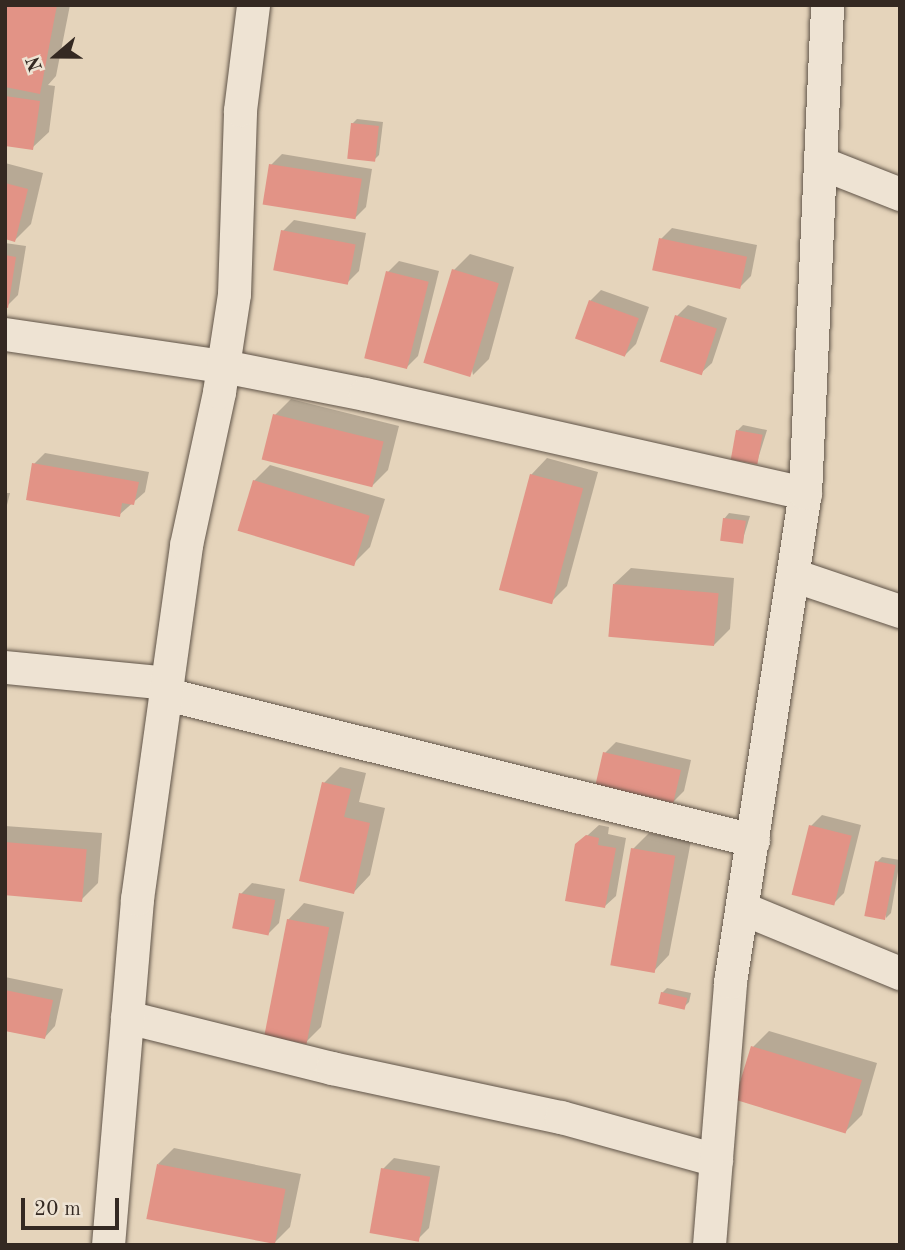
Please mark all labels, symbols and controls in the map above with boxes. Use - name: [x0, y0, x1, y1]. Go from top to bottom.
- north arrow: [21, 21, 91, 91]
- text: N: [24, 53, 47, 73]
- scale bar: [24, 1184, 122, 1228]
- text: 20 m: [34, 1199, 81, 1220]

